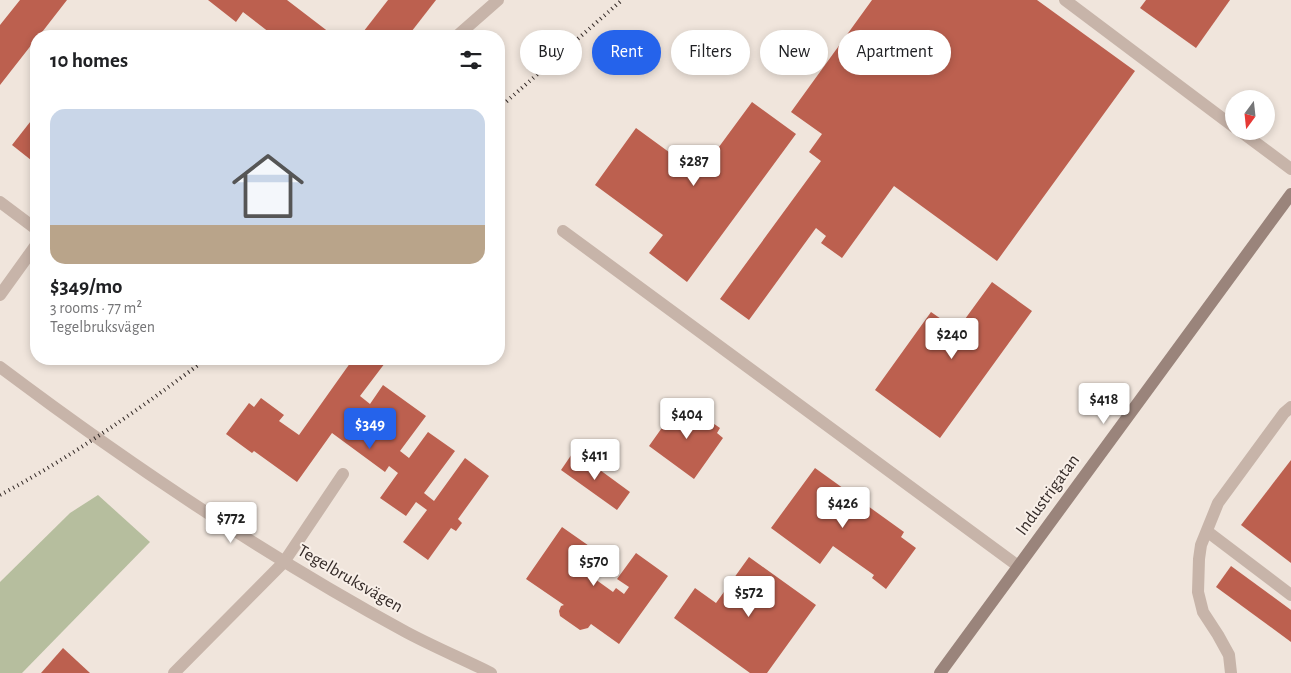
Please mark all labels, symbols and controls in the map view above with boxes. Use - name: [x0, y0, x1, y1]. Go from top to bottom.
- chip: Buy: [520, 30, 582, 75]
- chip: Rent: [592, 30, 661, 75]
- chip: Filters: [671, 30, 750, 75]
- chip: New: [760, 30, 828, 75]
- chip: Apartment: [838, 30, 951, 75]
- icon: filters: [457, 46, 485, 74]
- text: 10 homes: [50, 50, 128, 71]
- north arrow: [1225, 90, 1275, 140]
- map controls: [1225, 90, 1275, 140]
- icon: home: [223, 141, 313, 231]
- pin: $287: [664, 144, 724, 187]
- text: $287: [679, 153, 709, 169]
- text: $349/mo: [50, 276, 123, 297]
- text: 3 rooms · 77 m²: [50, 300, 142, 316]
- pin: $240: [922, 318, 982, 360]
- text: Tegelbruksvägen: [50, 319, 155, 335]
- text: $240: [936, 326, 968, 342]
- pin: $418: [1074, 382, 1134, 425]
- text: $418: [1090, 391, 1118, 407]
- pin: $404: [657, 398, 717, 440]
- text: $404: [671, 406, 703, 422]
- pin: $349: [340, 408, 400, 450]
- text: $349: [355, 416, 385, 432]
- pin: $411: [565, 438, 625, 481]
- text: $411: [582, 447, 608, 463]
- street label: Industrigatan: [1013, 451, 1083, 539]
- pin: $426: [813, 486, 873, 529]
- text: $426: [828, 495, 858, 511]
- pin: $772: [201, 502, 261, 544]
- text: $772: [217, 510, 245, 526]
- street label: Tegelbruksvägen: [294, 542, 406, 616]
- pin: $570: [564, 544, 624, 587]
- text: $570: [579, 553, 609, 569]
- pin: $572: [719, 576, 779, 618]
- text: $572: [735, 584, 763, 600]

